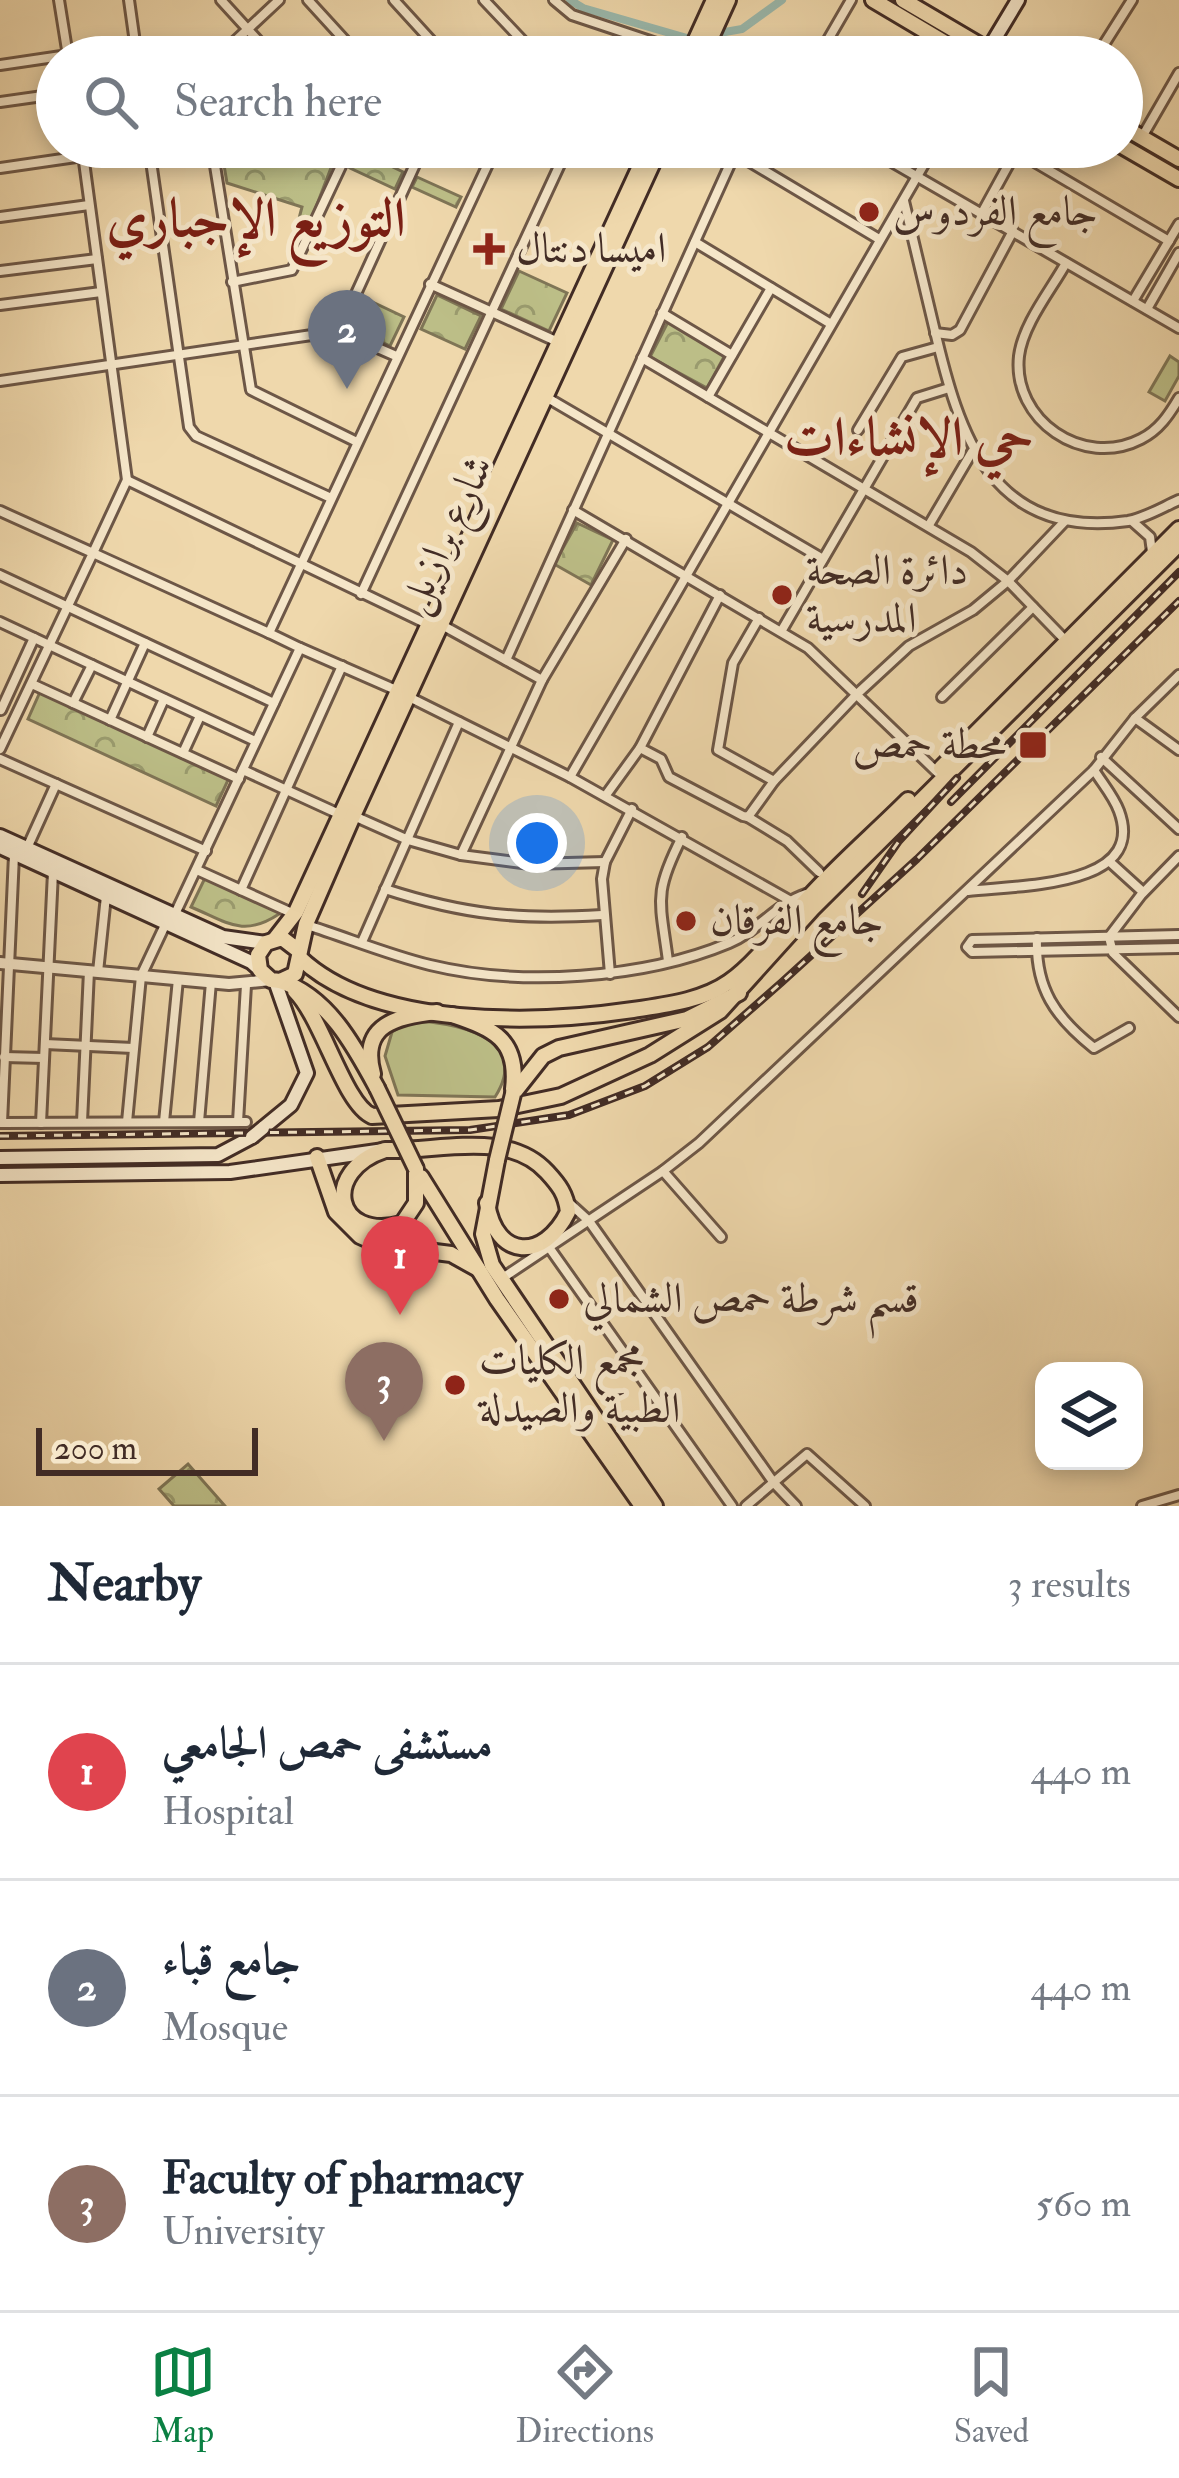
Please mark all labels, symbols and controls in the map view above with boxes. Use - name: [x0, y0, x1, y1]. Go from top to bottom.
- search box: [36, 36, 1143, 168]
- icon: search: [78, 69, 144, 135]
- text: Search here: [174, 74, 382, 130]
- district label: التوزيع الإجباري: [106, 185, 406, 268]
- place label: جامع الفردوس: [893, 186, 1098, 248]
- marker: جامع الفردوس: [856, 199, 882, 225]
- place label: اميسا دنتال: [516, 223, 666, 275]
- marker: اميسا دنتال: [473, 233, 505, 265]
- pin: 2: [308, 290, 386, 389]
- district label: حي الإنشاءات: [784, 404, 1034, 481]
- street label: شارع برازيل: [387, 447, 512, 624]
- place label: دائرة الصحة المدرسية: [806, 545, 968, 645]
- marker: دائرة الصحة المدرسية: [769, 582, 795, 608]
- place label: محطة حمص: [852, 719, 1006, 771]
- marker: محطة حمص: [1017, 729, 1049, 761]
- your location: [507, 813, 567, 873]
- place label: جامع الفرقان: [710, 895, 884, 957]
- marker: جامع الفرقان: [673, 908, 699, 934]
- pin: 1: [361, 1216, 439, 1315]
- place label: قسم شرطة حمص الشمالي: [583, 1273, 919, 1339]
- marker: قسم شرطة حمص الشمالي: [546, 1286, 572, 1312]
- place label: مجمع الكليات الطبية والصيدلة: [477, 1335, 680, 1435]
- pin: 3: [345, 1342, 423, 1441]
- map controls: [1035, 1362, 1143, 1470]
- button: layers: [1035, 1362, 1143, 1470]
- marker: مجمع الكليات الطبية والصيدلة: [442, 1372, 468, 1398]
- scale bar: [36, 1422, 258, 1475]
- text: 200 m: [54, 1428, 137, 1469]
- text: Nearby: [48, 1552, 201, 1616]
- text: 3 results: [1008, 1560, 1131, 1609]
- text: مستشفى حمص الجامعي: [162, 1716, 493, 1772]
- text: 1: [80, 1747, 94, 1796]
- text: 440 m: [1030, 1747, 1131, 1796]
- text: Hospital: [162, 1787, 294, 1836]
- text: جامع قباء: [162, 1932, 300, 1988]
- text: 2: [77, 1963, 97, 2012]
- text: 440 m: [1030, 1963, 1131, 2012]
- text: Mosque: [162, 2003, 288, 2052]
- text: Faculty of pharmacy: [162, 2151, 522, 2207]
- text: 3: [80, 2179, 94, 2228]
- text: 560 m: [1036, 2179, 1131, 2228]
- text: University: [162, 2207, 325, 2256]
- tab: Map: [150, 2339, 216, 2452]
- tab: Directions: [516, 2339, 654, 2452]
- tab: Saved: [954, 2339, 1029, 2452]

